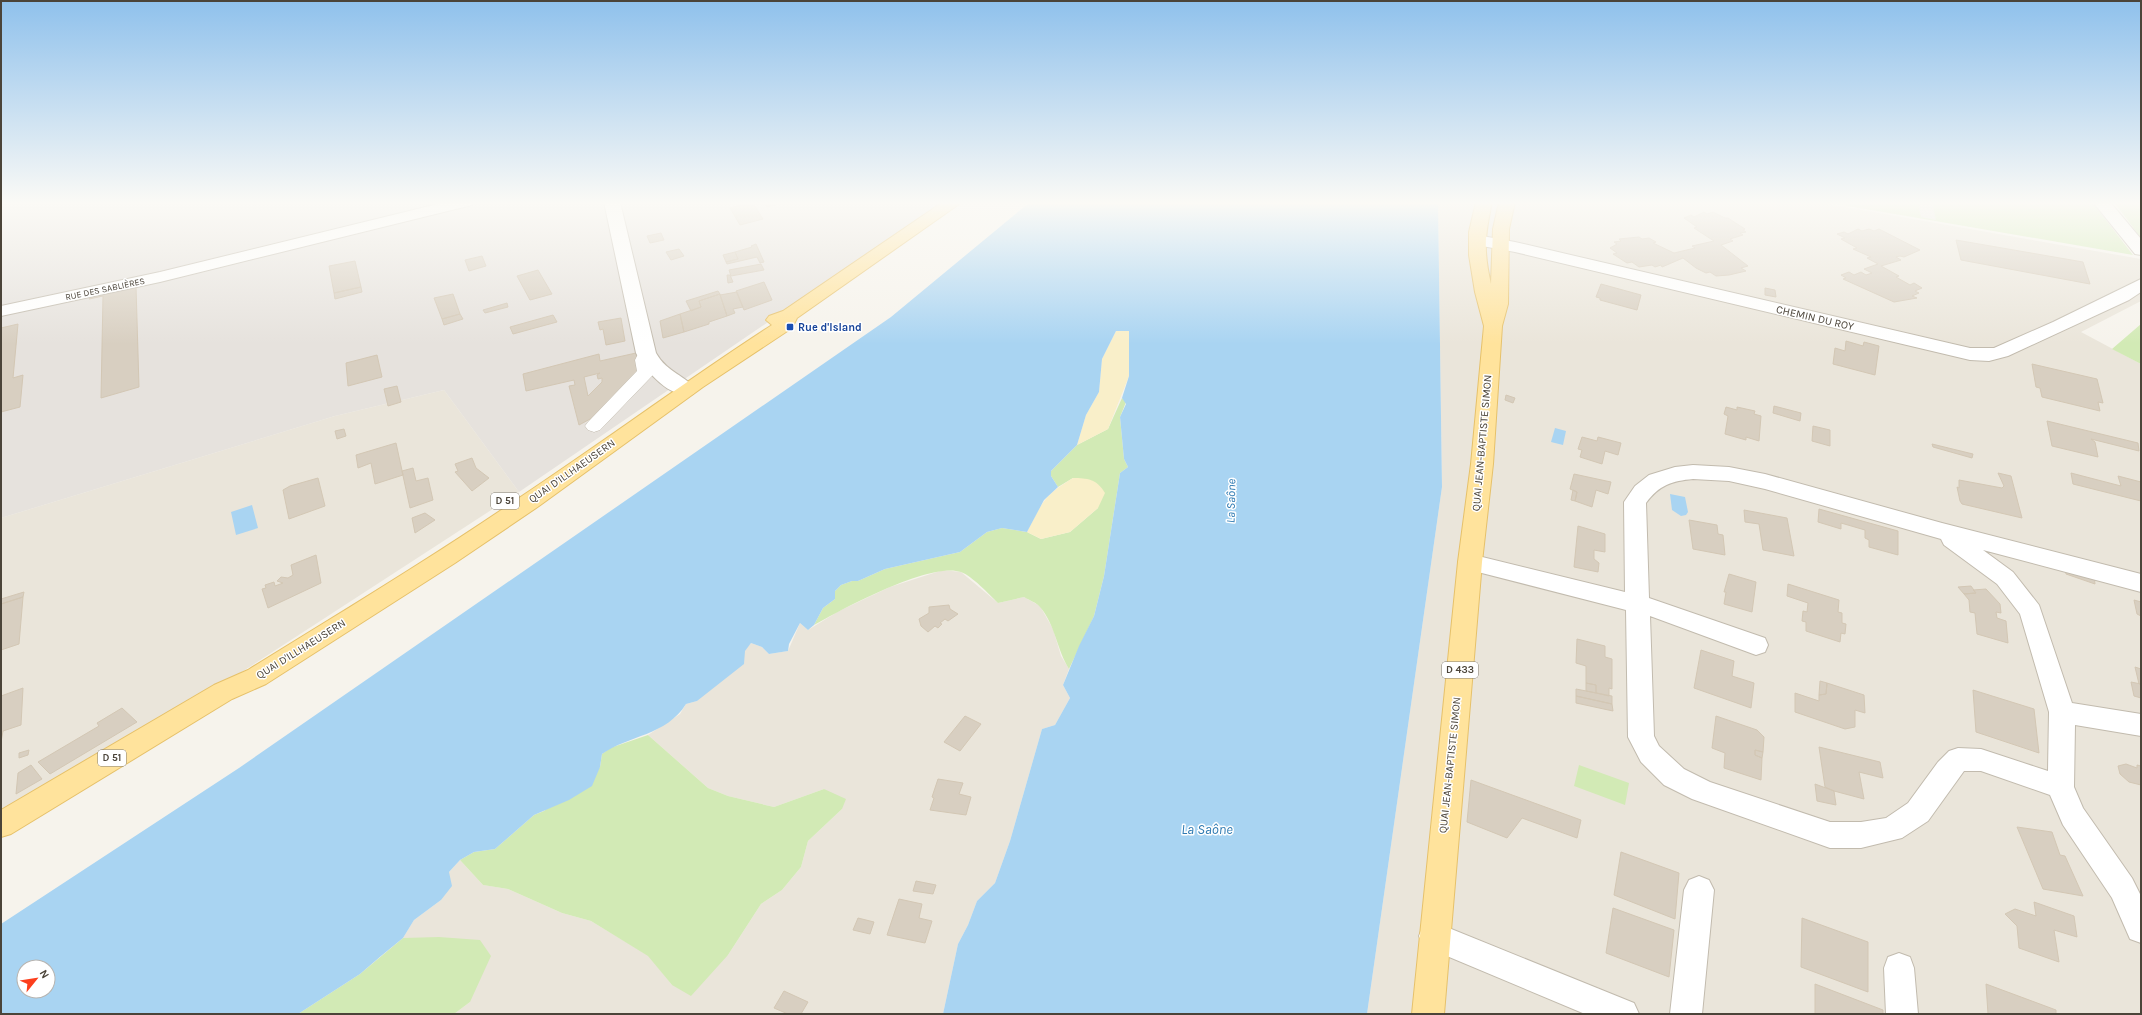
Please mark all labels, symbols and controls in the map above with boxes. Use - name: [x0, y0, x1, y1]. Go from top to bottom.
- street label: RUE DES SABLIÈRES: [64, 275, 146, 302]
- street label: CHEMIN DU ROY: [1775, 303, 1855, 333]
- place label: Rue d'Island: [798, 321, 862, 334]
- marker: Rue d'Island: [785, 322, 795, 332]
- street label: QUAI JEAN-BAPTISTE SIMON: [1470, 374, 1494, 512]
- street label: QUAI D'ILLHAEUSERN: [526, 436, 618, 506]
- water label: La Saône: [1224, 478, 1238, 523]
- road number: D 51: [491, 493, 519, 509]
- street label: QUAI D'ILLHAEUSERN: [254, 616, 348, 682]
- road number: D 433: [1442, 662, 1478, 678]
- street label: QUAI JEAN-BAPTISTE SIMON: [1436, 696, 1464, 834]
- road number: D 51: [98, 750, 126, 766]
- water label: La Saône: [1181, 821, 1233, 838]
- north arrow: [16, 959, 56, 999]
- text: N: [37, 968, 52, 981]

